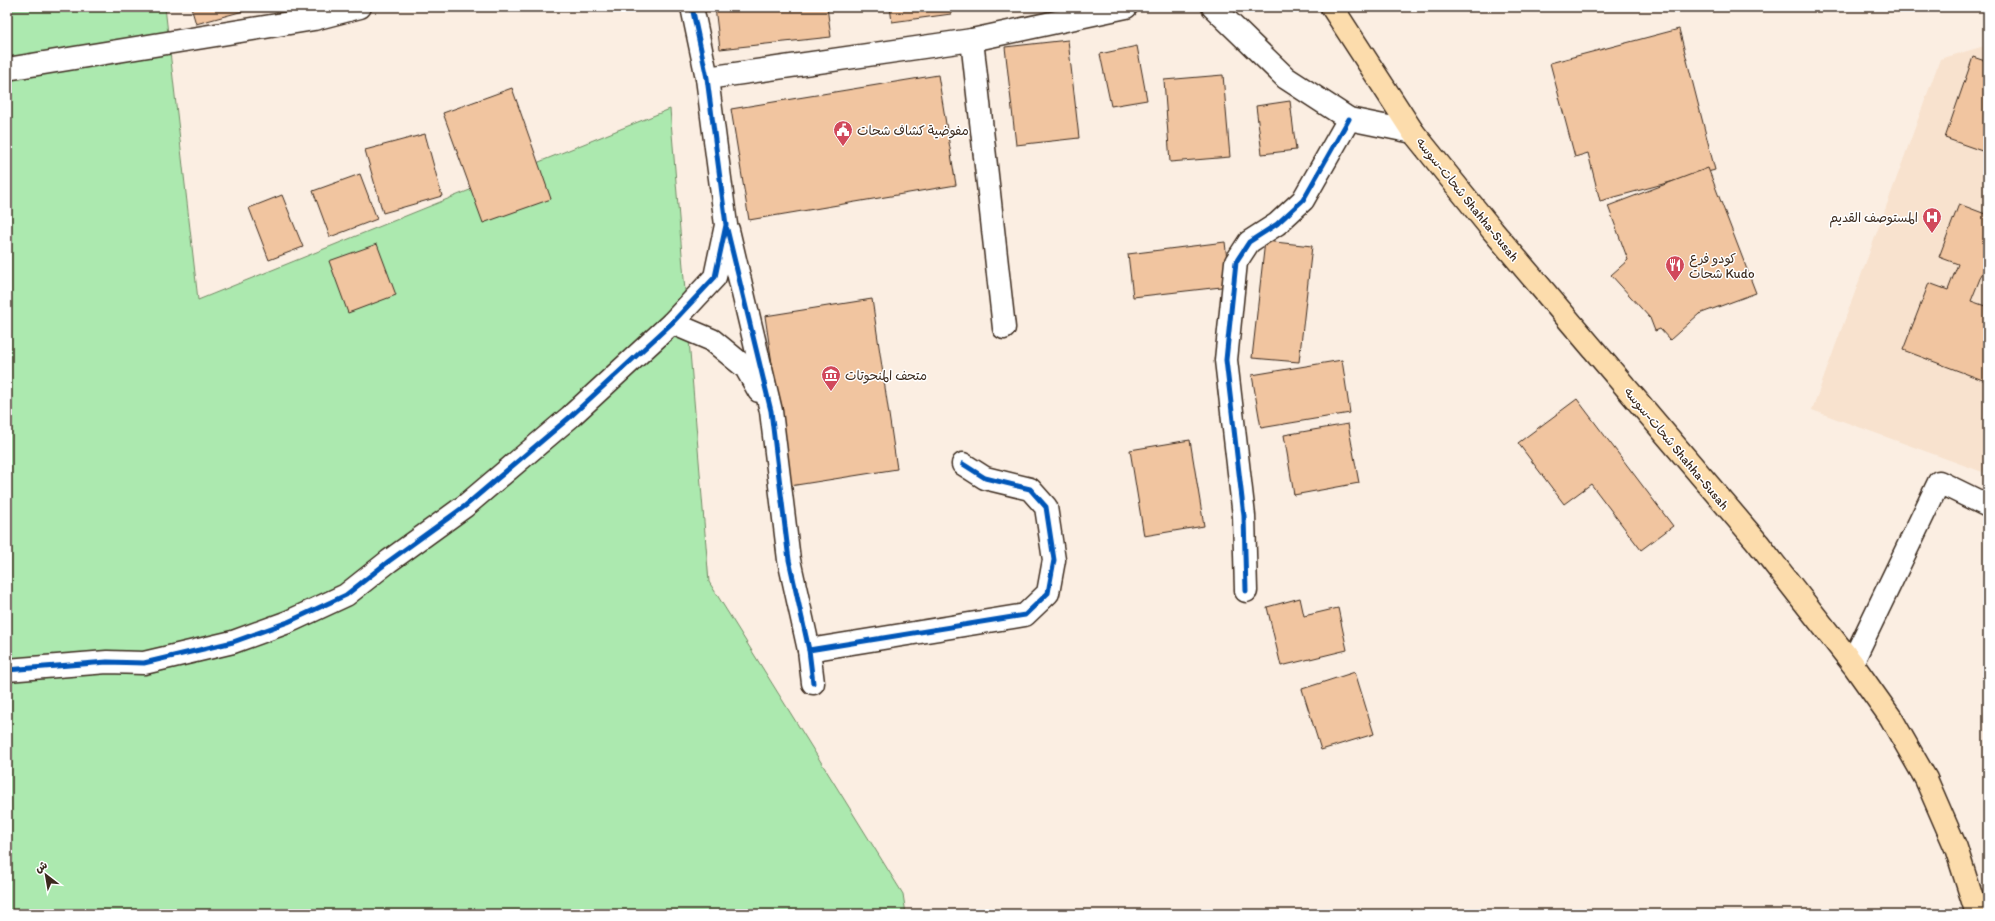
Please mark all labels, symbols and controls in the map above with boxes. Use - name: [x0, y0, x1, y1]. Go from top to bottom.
- public building icon: مفوضية كشاف شحات: [832, 119, 854, 147]
- place label: مفوضية كشاف شحات: [857, 123, 969, 139]
- street label: شحات-سوسه Shahha-Susah: [1412, 134, 1522, 265]
- hospital icon: المستوصف القديم: [1921, 206, 1943, 234]
- place label: المستوصف القديم: [1829, 210, 1918, 228]
- place label: كودو فرع شحات Kudo: [1689, 251, 1755, 281]
- restaurant icon: كودو فرع شحات Kudo: [1664, 254, 1686, 282]
- museum icon: متحف المنحوتات: [820, 364, 842, 392]
- place label: متحف المنحوتات: [845, 368, 927, 384]
- street label: شحات-سوسه Shahha-Susah: [1620, 384, 1732, 513]
- north arrow: [26, 855, 66, 895]
- text: ش: [33, 858, 50, 876]

